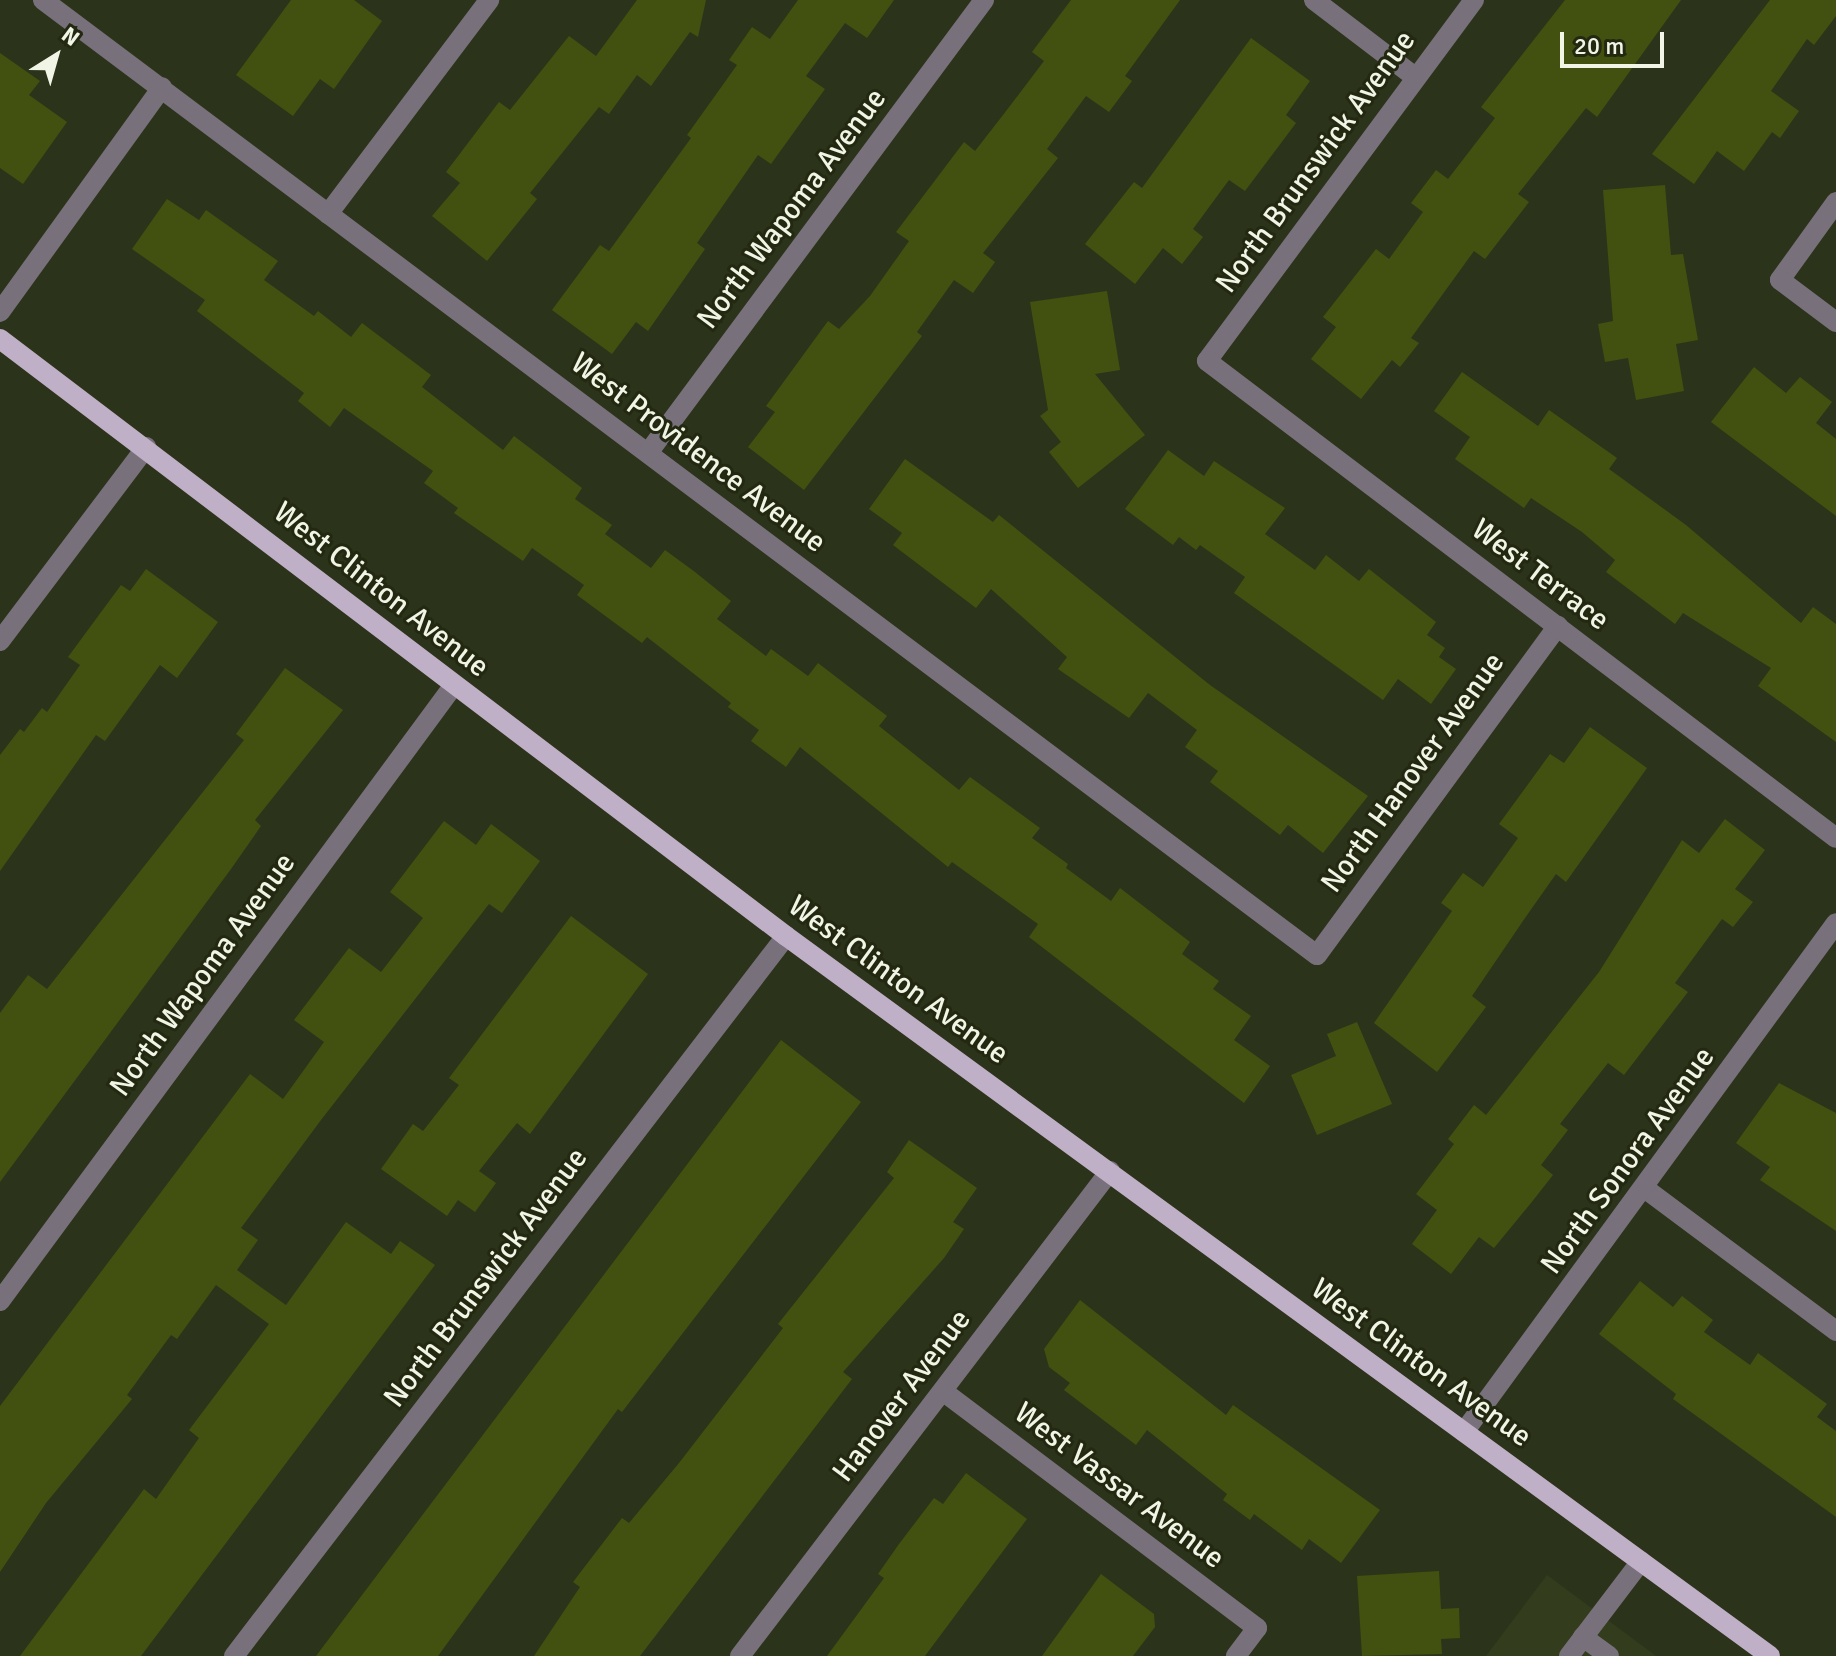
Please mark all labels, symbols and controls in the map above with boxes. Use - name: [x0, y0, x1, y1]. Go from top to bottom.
- north arrow: [16, 16, 96, 96]
- scale bar: [1564, 16, 1668, 66]
- text: N: [57, 21, 85, 52]
- street label: North Brunswick Avenue: [1209, 24, 1423, 300]
- text: 20 m: [1574, 31, 1624, 61]
- street label: North Wapoma Avenue: [690, 82, 894, 336]
- street label: West Providence Avenue: [563, 345, 833, 561]
- street label: West Clinton Avenue: [266, 495, 496, 685]
- street label: West Terrace: [1464, 512, 1616, 638]
- street label: North Hanover Avenue: [1314, 646, 1512, 900]
- street label: North Wapoma Avenue: [103, 846, 303, 1104]
- street label: West Clinton Avenue: [781, 888, 1015, 1072]
- street label: North Sonora Avenue: [1534, 1040, 1722, 1282]
- street label: North Brunswick Avenue: [377, 1141, 595, 1415]
- street label: West Clinton Avenue: [1304, 1271, 1538, 1455]
- street label: Hanover Avenue: [825, 1303, 979, 1489]
- street label: West Vassar Avenue: [1007, 1395, 1231, 1577]

